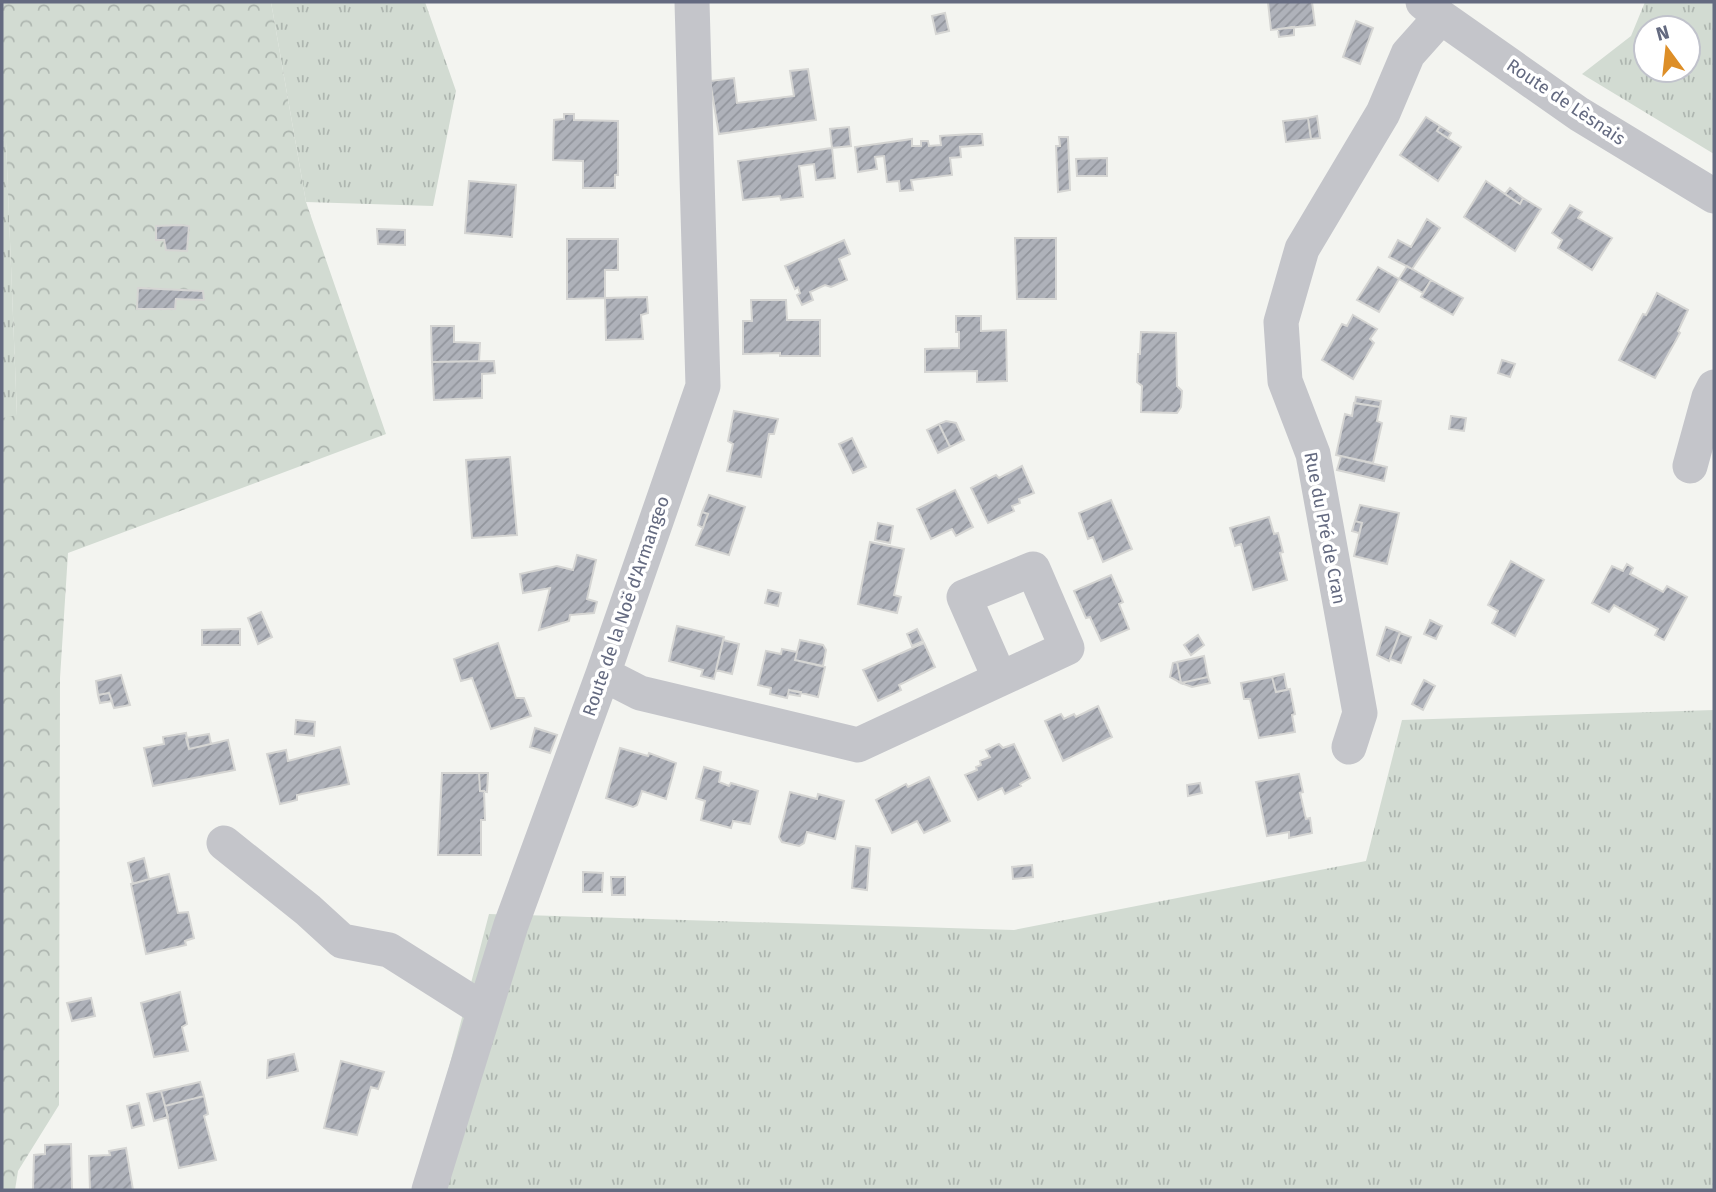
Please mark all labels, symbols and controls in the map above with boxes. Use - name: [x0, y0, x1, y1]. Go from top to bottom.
- north arrow: [1632, 14, 1702, 84]
- text: N: [1654, 20, 1672, 46]
- street label: Route de Lèsnais: [1503, 54, 1629, 150]
- street label: Rue du Pré de Cran: [1299, 450, 1351, 606]
- street label: Route de la Noë d'Armangeo: [578, 493, 674, 719]

